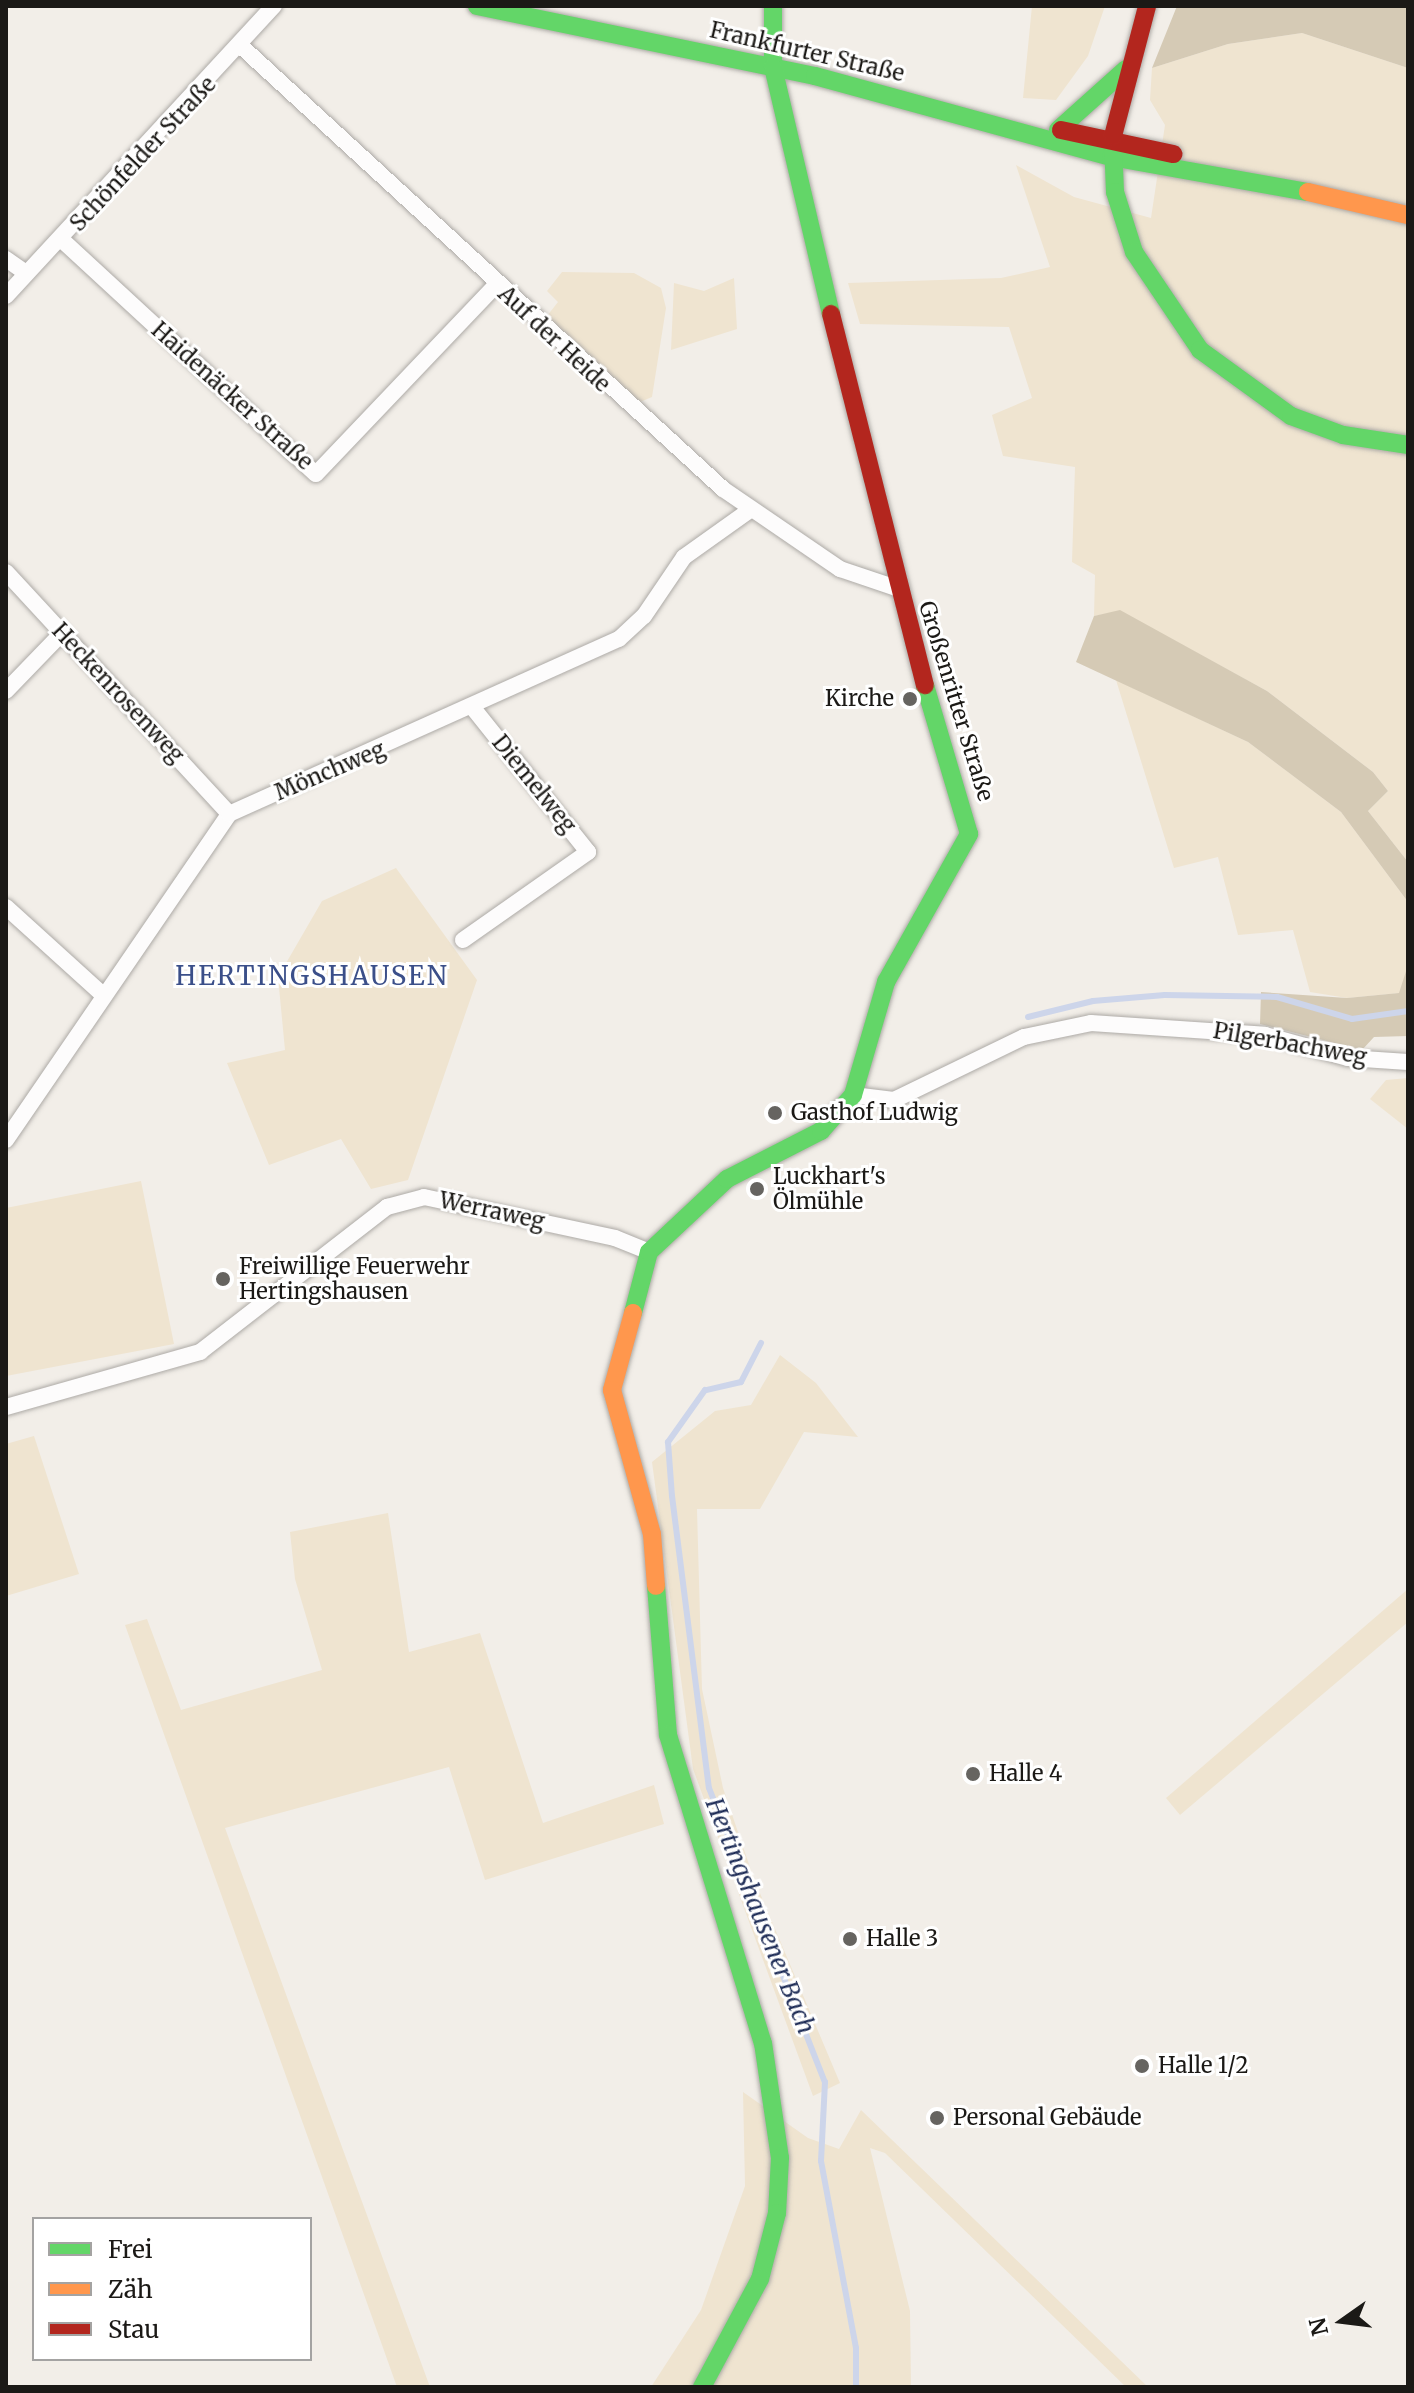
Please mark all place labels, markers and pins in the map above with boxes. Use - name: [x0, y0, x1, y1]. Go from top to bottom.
- place label: Kirche: [825, 686, 894, 712]
- marker: Kirche: [901, 690, 919, 708]
- place label: Gasthof Ludwig: [791, 1100, 958, 1126]
- marker: Gasthof Ludwig: [766, 1104, 784, 1122]
- place label: Luckhart's Ölmühle: [773, 1163, 885, 1214]
- marker: Luckhart's Ölmühle: [748, 1180, 766, 1198]
- place label: Freiwillige Feuerwehr Hertingshausen: [239, 1253, 470, 1304]
- marker: Freiwillige Feuerwehr Hertingshausen: [214, 1270, 232, 1288]
- place label: Halle 4: [989, 1761, 1062, 1787]
- marker: Halle 4: [964, 1765, 982, 1783]
- place label: Halle 3: [866, 1926, 938, 1952]
- marker: Halle 3: [841, 1930, 859, 1948]
- place label: Halle 1/2: [1158, 2053, 1249, 2079]
- marker: Halle 1/2: [1133, 2057, 1151, 2075]
- place label: Personal Gebäude: [953, 2105, 1142, 2131]
- marker: Personal Gebäude: [928, 2109, 946, 2127]

